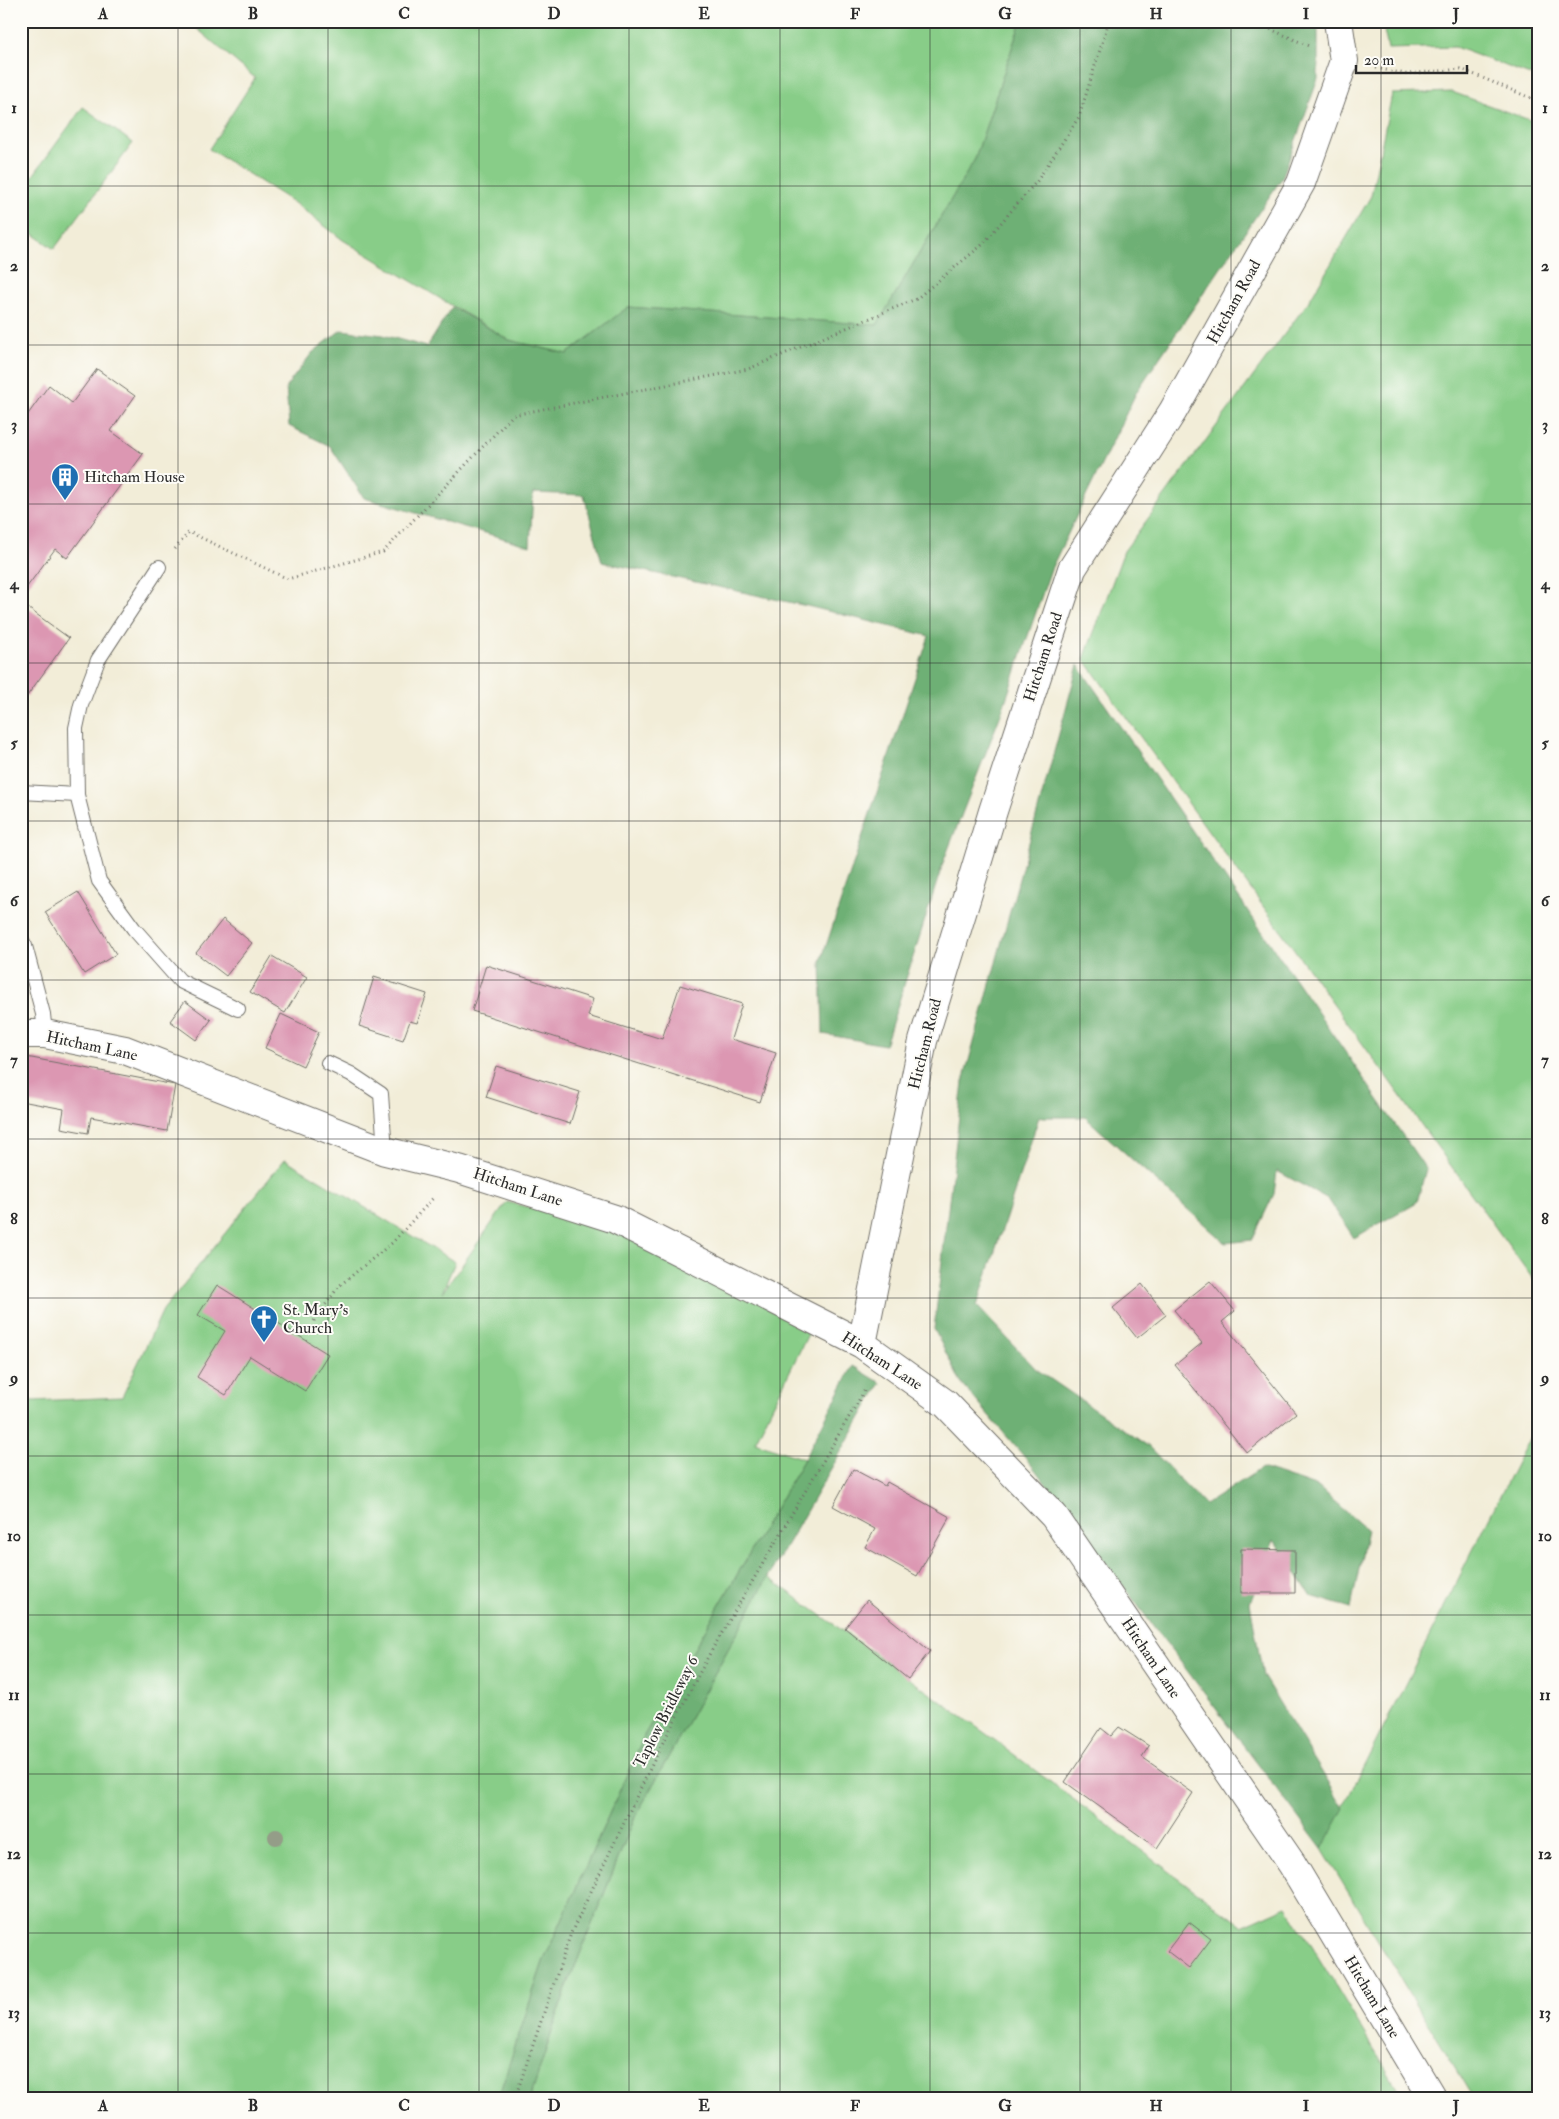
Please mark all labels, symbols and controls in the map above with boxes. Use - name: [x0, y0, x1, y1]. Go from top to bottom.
- text: A: [97, 4, 109, 24]
- text: B: [248, 4, 258, 24]
- text: C: [398, 4, 410, 24]
- text: D: [547, 4, 561, 24]
- text: E: [698, 4, 710, 24]
- text: F: [850, 4, 860, 24]
- text: G: [998, 4, 1012, 24]
- text: H: [1149, 4, 1163, 24]
- text: I: [1303, 4, 1310, 24]
- text: J: [1452, 4, 1460, 25]
- scale bar: [1356, 42, 1468, 74]
- text: 20 m: [1364, 51, 1394, 70]
- text: 1: [11, 98, 17, 118]
- text: 1: [1542, 98, 1548, 118]
- text: 2: [10, 256, 18, 276]
- street label: Hitcham Road: [1203, 256, 1265, 348]
- text: 2: [1541, 256, 1549, 276]
- text: 3: [11, 415, 17, 435]
- text: 3: [1542, 415, 1548, 435]
- building icon: Hitcham House: [50, 462, 80, 501]
- place label: Hitcham House: [84, 467, 185, 487]
- text: 4: [9, 574, 20, 594]
- text: 4: [1540, 574, 1551, 594]
- street label: Hitcham Road: [1019, 610, 1067, 704]
- text: 5: [10, 733, 18, 753]
- text: 5: [1541, 733, 1549, 753]
- text: 6: [10, 891, 20, 911]
- text: 6: [1541, 891, 1551, 911]
- street label: Hitcham Road: [904, 996, 946, 1092]
- street label: Hitcham Lane: [45, 1027, 140, 1065]
- text: 7: [10, 1050, 18, 1070]
- text: 7: [1541, 1050, 1549, 1070]
- street label: Hitcham Lane: [471, 1163, 565, 1211]
- text: 8: [10, 1209, 18, 1229]
- text: 8: [1541, 1209, 1549, 1229]
- place label: St. Mary's Church: [283, 1300, 348, 1338]
- church icon: St. Mary's Church: [249, 1304, 279, 1343]
- street label: Hitcham Lane: [838, 1327, 927, 1395]
- text: 9: [8, 1368, 18, 1388]
- text: 9: [1539, 1368, 1549, 1388]
- text: 10: [7, 1526, 21, 1546]
- text: 10: [1538, 1526, 1552, 1546]
- street label: Hitcham Lane: [1117, 1614, 1185, 1702]
- street label: Taplow Bridleway 6: [629, 1652, 704, 1772]
- text: 11: [8, 1685, 20, 1705]
- text: 11: [1539, 1685, 1551, 1705]
- text: 12: [7, 1844, 21, 1864]
- text: 12: [1538, 1844, 1552, 1864]
- street label: Hitcham Lane: [1340, 1952, 1405, 2042]
- text: 13: [8, 2003, 20, 2023]
- text: 13: [1539, 2003, 1551, 2023]
- text: A: [97, 2096, 109, 2116]
- text: B: [248, 2096, 258, 2116]
- text: C: [398, 2096, 410, 2116]
- text: D: [547, 2096, 561, 2116]
- text: E: [698, 2096, 710, 2116]
- text: F: [850, 2096, 860, 2116]
- text: G: [998, 2096, 1012, 2116]
- text: H: [1149, 2096, 1163, 2116]
- text: I: [1303, 2096, 1310, 2116]
- text: J: [1452, 2096, 1460, 2117]

